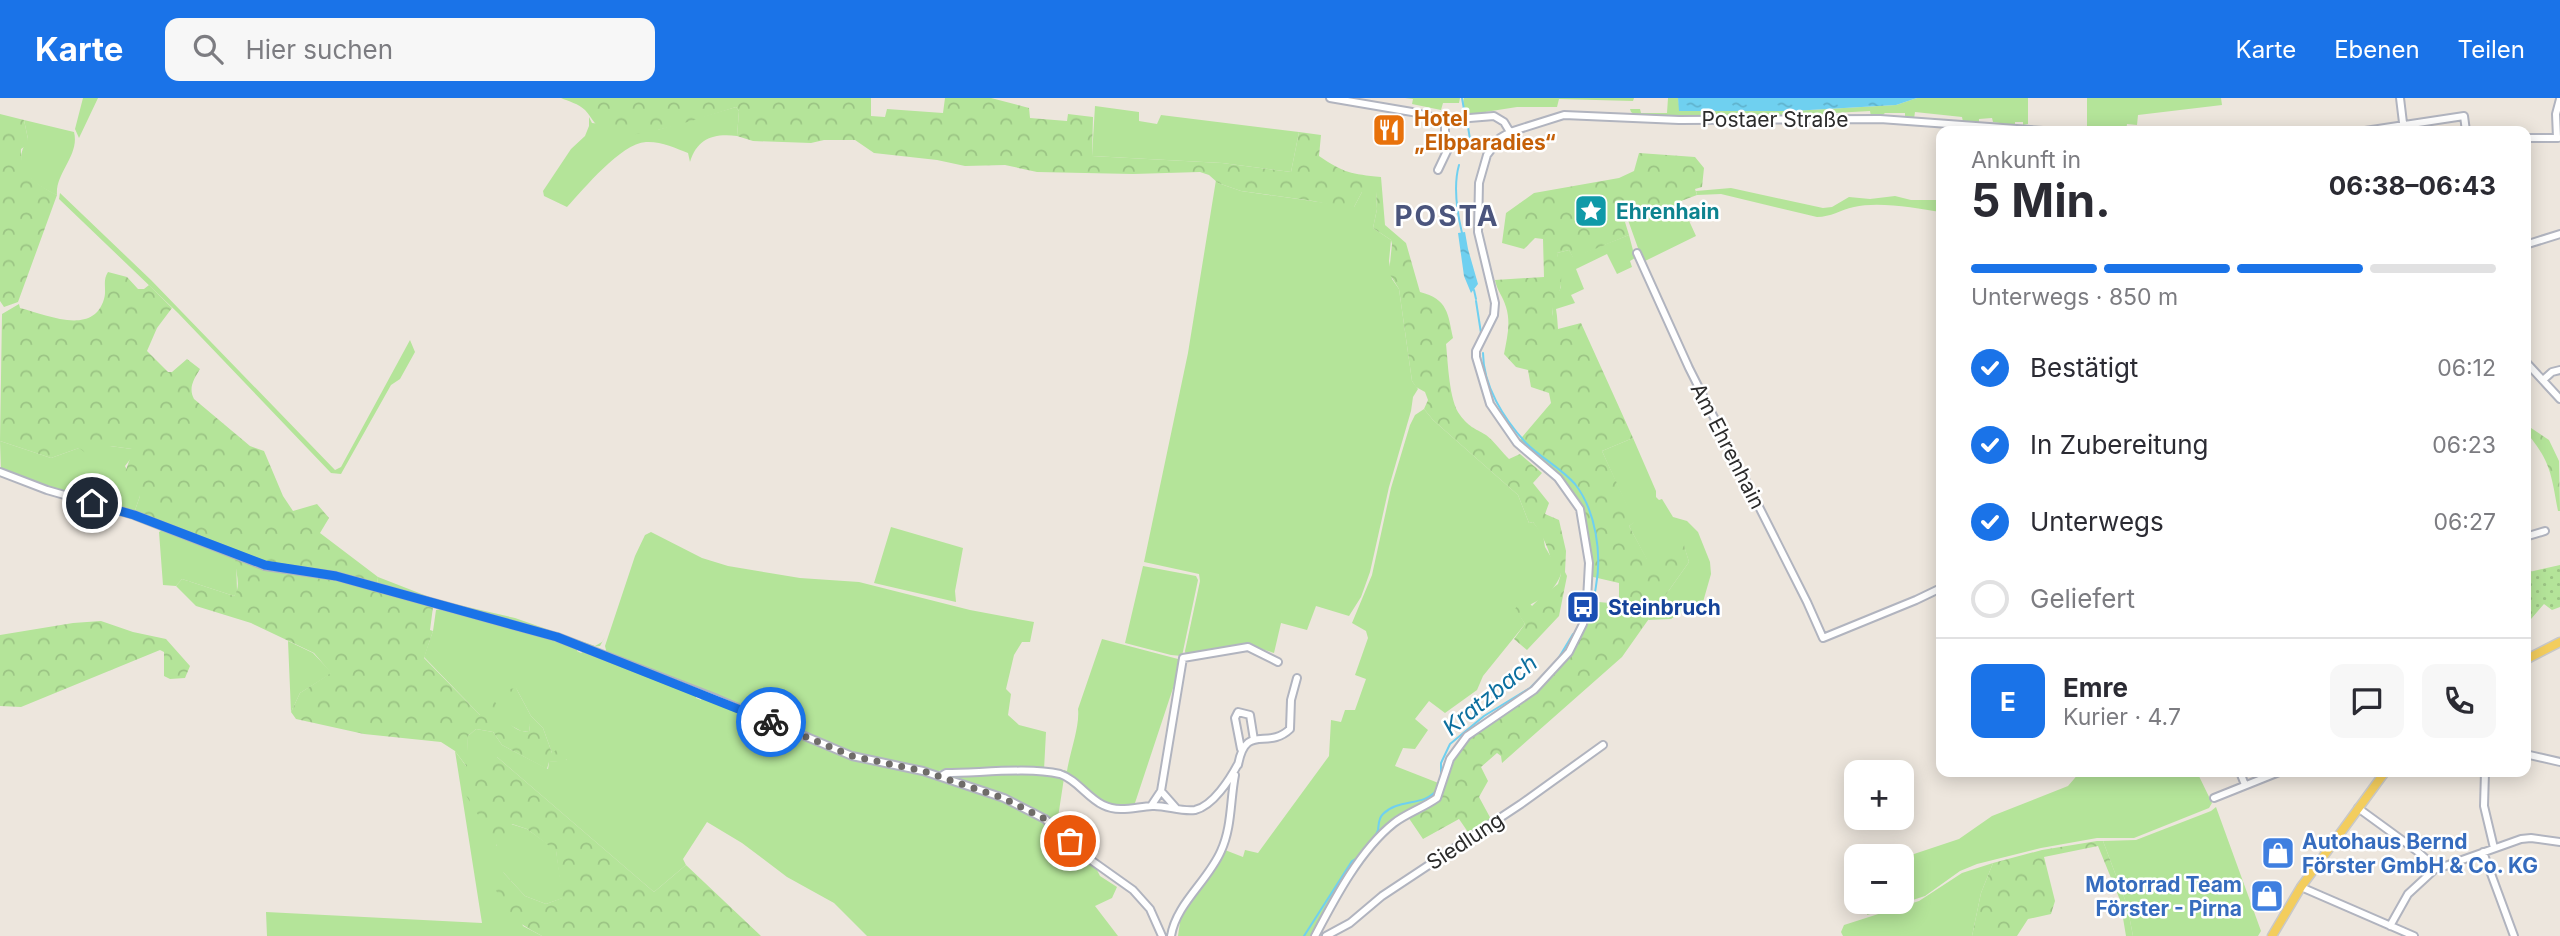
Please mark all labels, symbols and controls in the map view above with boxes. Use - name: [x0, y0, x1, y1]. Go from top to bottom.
- search box: [165, 18, 655, 81]
- text: Karte: [35, 29, 123, 69]
- icon: search: [189, 30, 227, 68]
- text: Hier suchen: [245, 34, 393, 65]
- text: Karte: [2236, 35, 2296, 64]
- text: Ebenen: [2334, 35, 2420, 64]
- text: Teilen: [2458, 35, 2525, 64]
- place label: Hotel „Elbparadies“: [1414, 106, 1556, 155]
- street label: Postaer Straße: [1701, 107, 1849, 132]
- restaurant icon: Hotel „Elbparadies“: [1370, 111, 1408, 149]
- text: Ankunft in: [1971, 146, 2081, 174]
- text: 06:38–06:43: [2329, 170, 2496, 201]
- text: 5 Min.: [1971, 172, 2111, 228]
- place icon: Ehrenhain: [1572, 192, 1610, 230]
- district label: POSTA: [1394, 199, 1500, 233]
- place label: Ehrenhain: [1616, 199, 1719, 224]
- text: Unterwegs · 850 m: [1971, 283, 2178, 311]
- icon: check: [1971, 349, 2009, 387]
- text: Bestätigt: [2030, 352, 2138, 383]
- text: 06:12: [2437, 354, 2496, 382]
- street label: Am Ehrenhain: [1686, 379, 1770, 513]
- icon: check: [1971, 426, 2009, 464]
- text: In Zubereitung: [2030, 429, 2208, 460]
- text: 06:23: [2432, 431, 2496, 459]
- pin: [62, 473, 122, 533]
- icon: home: [73, 484, 111, 522]
- icon: check: [1971, 503, 2009, 541]
- text: Unterwegs: [2030, 506, 2164, 537]
- text: 06:27: [2434, 508, 2496, 536]
- text: Geliefert: [2030, 583, 2135, 614]
- bus stop icon: Steinbruch: [1564, 588, 1602, 626]
- place label: Steinbruch: [1608, 595, 1721, 620]
- water label: Kratzbach: [1437, 649, 1543, 741]
- button: chat: [2330, 664, 2404, 738]
- button: phone: [2422, 664, 2496, 738]
- text: Emre: [2063, 672, 2128, 703]
- text: E: [2000, 686, 2016, 717]
- courier: [736, 687, 806, 757]
- icon: bike: [752, 703, 790, 741]
- text: Kurier · 4.7: [2063, 703, 2181, 731]
- map controls: [1844, 760, 1914, 914]
- button: +: [1844, 760, 1914, 830]
- street label: Siedlung: [1422, 807, 1508, 875]
- pin: [1040, 811, 1100, 871]
- icon: bag: [1051, 822, 1089, 860]
- place label: Autohaus Bernd Förster GmbH & Co. KG: [2302, 829, 2538, 878]
- shop icon: Autohaus Bernd Förster GmbH & Co. KG: [2259, 834, 2297, 872]
- button: −: [1844, 844, 1914, 914]
- place label: Motorrad Team Förster - Pirna: [2085, 872, 2242, 921]
- shop icon: Motorrad Team Förster - Pirna: [2248, 877, 2286, 915]

